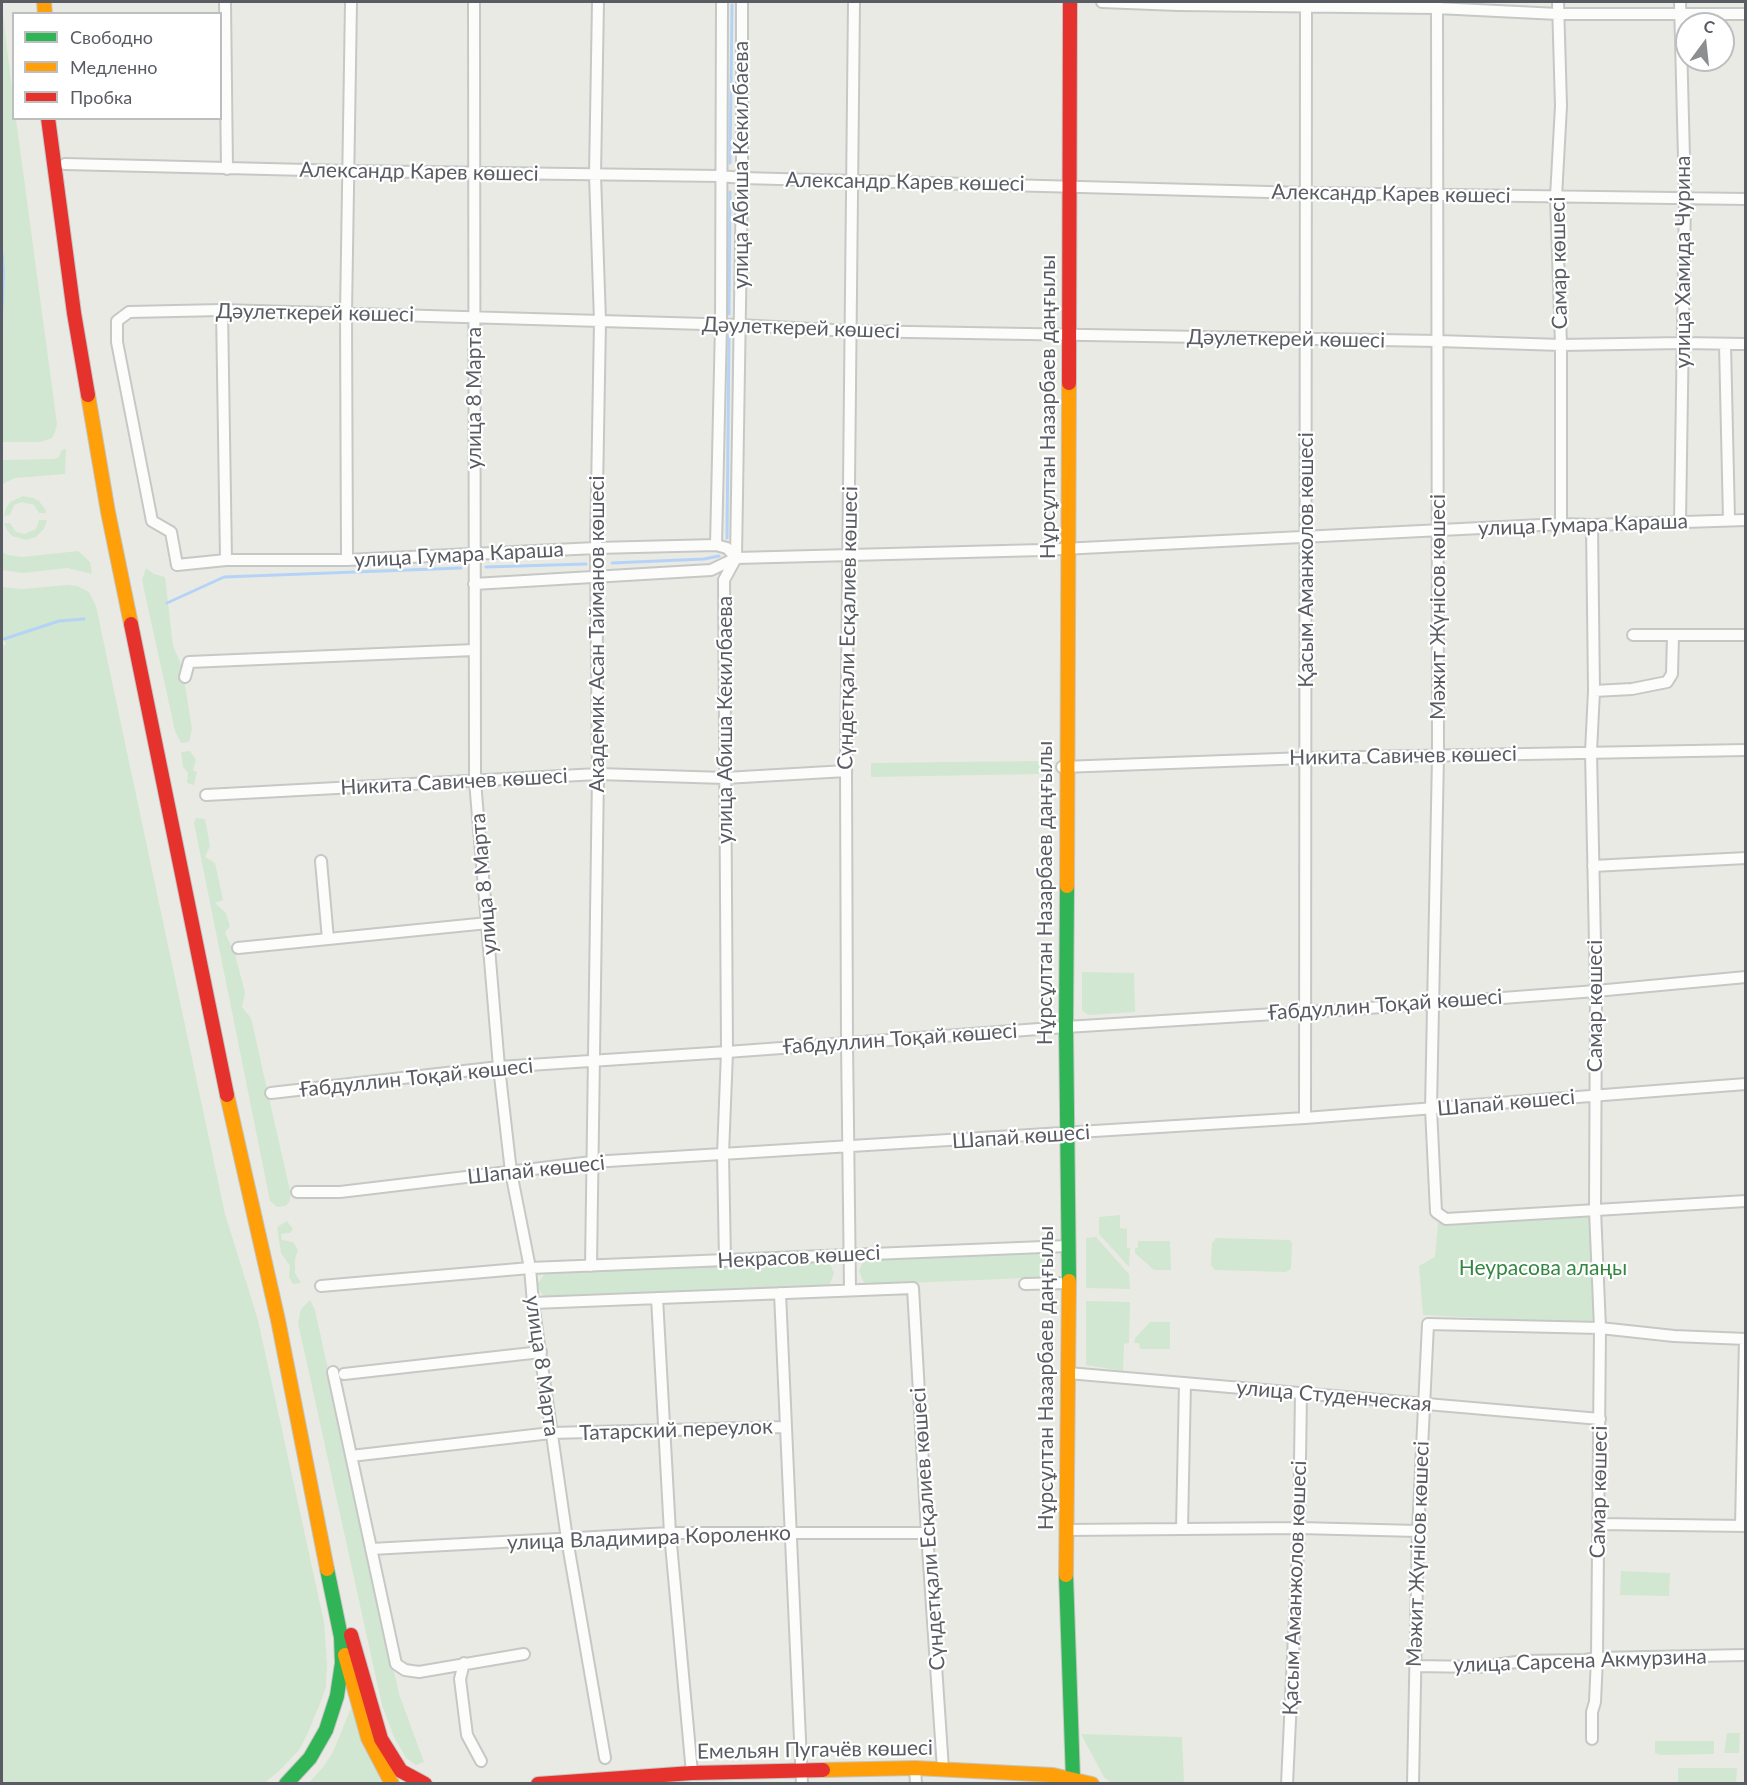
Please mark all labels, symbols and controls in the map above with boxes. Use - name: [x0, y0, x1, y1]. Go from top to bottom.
- legend: [12, 12, 222, 120]
- north arrow: [1675, 12, 1735, 72]
- text: С: [1702, 16, 1717, 37]
- text: Свободно: [70, 26, 153, 48]
- street label: улица Абиша Кекилбаева: [728, 41, 754, 289]
- text: Медленно: [70, 56, 158, 78]
- text: Пробка: [70, 86, 132, 108]
- street label: улица Хамида Чурина: [1670, 156, 1696, 368]
- street label: Александр Карев көшесі: [299, 157, 539, 187]
- street label: Александр Карев көшесі: [785, 167, 1025, 197]
- street label: Александр Карев көшесі: [1271, 179, 1511, 209]
- street label: Самар көшесі: [1545, 196, 1573, 330]
- street label: Нұрсұлтан Назарбаев даңғылы: [1035, 255, 1061, 559]
- street label: Дәулеткерей көшесі: [216, 299, 414, 327]
- street label: Дәулеткерей көшесі: [702, 312, 900, 344]
- street label: Дәулеткерей көшесі: [1187, 325, 1385, 353]
- street label: улица 8 Марта: [461, 327, 487, 469]
- street label: Қасым Аманжолов көшесі: [1293, 432, 1319, 688]
- street label: Академик Асан Тайманов көшесі: [584, 475, 610, 793]
- street label: Сүндетқали Есқалиев көшесі: [833, 486, 863, 770]
- street label: Мәжит Жүнісов көшесі: [1425, 494, 1451, 720]
- street label: улица Гумара Караша: [1478, 509, 1688, 541]
- street label: улица Гумара Караша: [354, 537, 564, 573]
- street label: улица Абиша Кекилбаева: [712, 596, 738, 844]
- street label: Нұрсұлтан Назарбаев даңғылы: [1032, 741, 1058, 1045]
- street label: Никита Савичев көшесі: [1289, 741, 1517, 771]
- street label: Никита Савичев көшесі: [340, 763, 568, 801]
- street label: улица 8 Марта: [465, 812, 503, 956]
- street label: Самар көшесі: [1582, 940, 1608, 1072]
- street label: Ғабдуллин Тоқай көшесі: [1267, 984, 1503, 1026]
- street label: Ғабдуллин Тоқай көшесі: [782, 1018, 1018, 1060]
- street label: Ғабдуллин Тоқай көшесі: [298, 1053, 534, 1103]
- street label: Шапай көшесі: [1436, 1084, 1576, 1122]
- street label: Шапай көшесі: [951, 1120, 1091, 1154]
- street label: Шапай көшесі: [466, 1150, 606, 1190]
- street label: Нұрсұлтан Назарбаев даңғылы: [1033, 1226, 1059, 1530]
- street label: Некрасов көшесі: [717, 1240, 881, 1274]
- park label: Неурасова алаңы: [1459, 1255, 1627, 1281]
- street label: улица 8 Марта: [520, 1294, 564, 1438]
- street label: улица Студенческая: [1235, 1375, 1433, 1417]
- street label: Сүндетқали Есқалиев көшесі: [906, 1387, 950, 1671]
- street label: Татарский переулок: [579, 1414, 773, 1446]
- street label: Самар көшесі: [1585, 1425, 1613, 1559]
- street label: Мәжит Жүнісов көшесі: [1401, 1441, 1435, 1667]
- street label: Қасым Аманжолов көшесі: [1278, 1460, 1312, 1716]
- street label: улица Владимира Короленко: [507, 1520, 791, 1556]
- street label: улица Сарсена Акмурзина: [1453, 1644, 1707, 1678]
- street label: Емельян Пугачёв көшесі: [697, 1735, 933, 1765]

